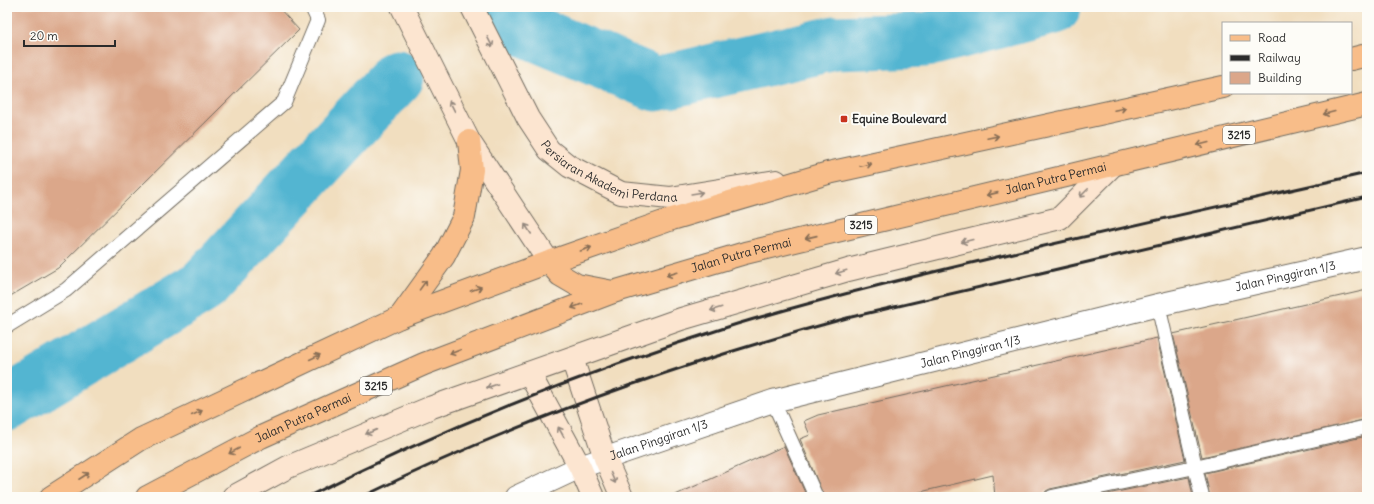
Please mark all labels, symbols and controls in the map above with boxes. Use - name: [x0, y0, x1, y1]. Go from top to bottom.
- scale bar: [24, 22, 115, 48]
- legend: [1222, 22, 1352, 94]
- text: 20 m: [30, 28, 58, 43]
- text: Road: [1258, 30, 1286, 45]
- one-way arrow: [487, 36, 494, 48]
- text: Railway: [1258, 50, 1301, 65]
- text: Building: [1258, 70, 1302, 85]
- one-way arrow: [447, 100, 455, 112]
- one-way arrow: [1113, 105, 1126, 113]
- one-way arrow: [1323, 110, 1336, 118]
- place label: Equine Boulevard: [852, 111, 947, 127]
- marker: Equine Boulevard: [839, 114, 849, 124]
- road number: 3215: [1223, 126, 1255, 144]
- one-way arrow: [986, 132, 999, 140]
- street label: Persiaran Akademi Perdana: [538, 137, 678, 205]
- one-way arrow: [1197, 141, 1210, 148]
- street label: Jalan Putra Permai: [1004, 159, 1108, 197]
- one-way arrow: [859, 160, 872, 168]
- one-way arrow: [1079, 188, 1089, 198]
- one-way arrow: [690, 189, 703, 197]
- one-way arrow: [986, 191, 999, 199]
- road number: 3215: [845, 216, 877, 234]
- one-way arrow: [523, 223, 531, 235]
- street label: Jalan Putra Permai: [689, 234, 793, 276]
- one-way arrow: [805, 234, 818, 242]
- one-way arrow: [961, 237, 974, 245]
- one-way arrow: [580, 244, 592, 252]
- street label: Jalan Pinggiran 1/3: [1234, 257, 1337, 294]
- one-way arrow: [835, 269, 848, 276]
- one-way arrow: [666, 271, 679, 278]
- one-way arrow: [419, 280, 427, 291]
- one-way arrow: [470, 284, 482, 292]
- one-way arrow: [571, 302, 583, 310]
- one-way arrow: [710, 306, 723, 313]
- street label: Jalan Pinggiran 1/3: [919, 332, 1022, 371]
- one-way arrow: [450, 349, 462, 357]
- one-way arrow: [308, 353, 320, 360]
- road number: 3215: [360, 377, 392, 395]
- one-way arrow: [486, 382, 498, 390]
- street label: Jalan Putra Permai: [252, 390, 353, 446]
- one-way arrow: [191, 409, 203, 416]
- street label: Jalan Pinggiran 1/3: [608, 416, 710, 463]
- one-way arrow: [557, 426, 565, 438]
- one-way arrow: [365, 429, 377, 437]
- one-way arrow: [228, 448, 240, 455]
- one-way arrow: [610, 471, 618, 483]
- one-way arrow: [78, 472, 89, 480]

